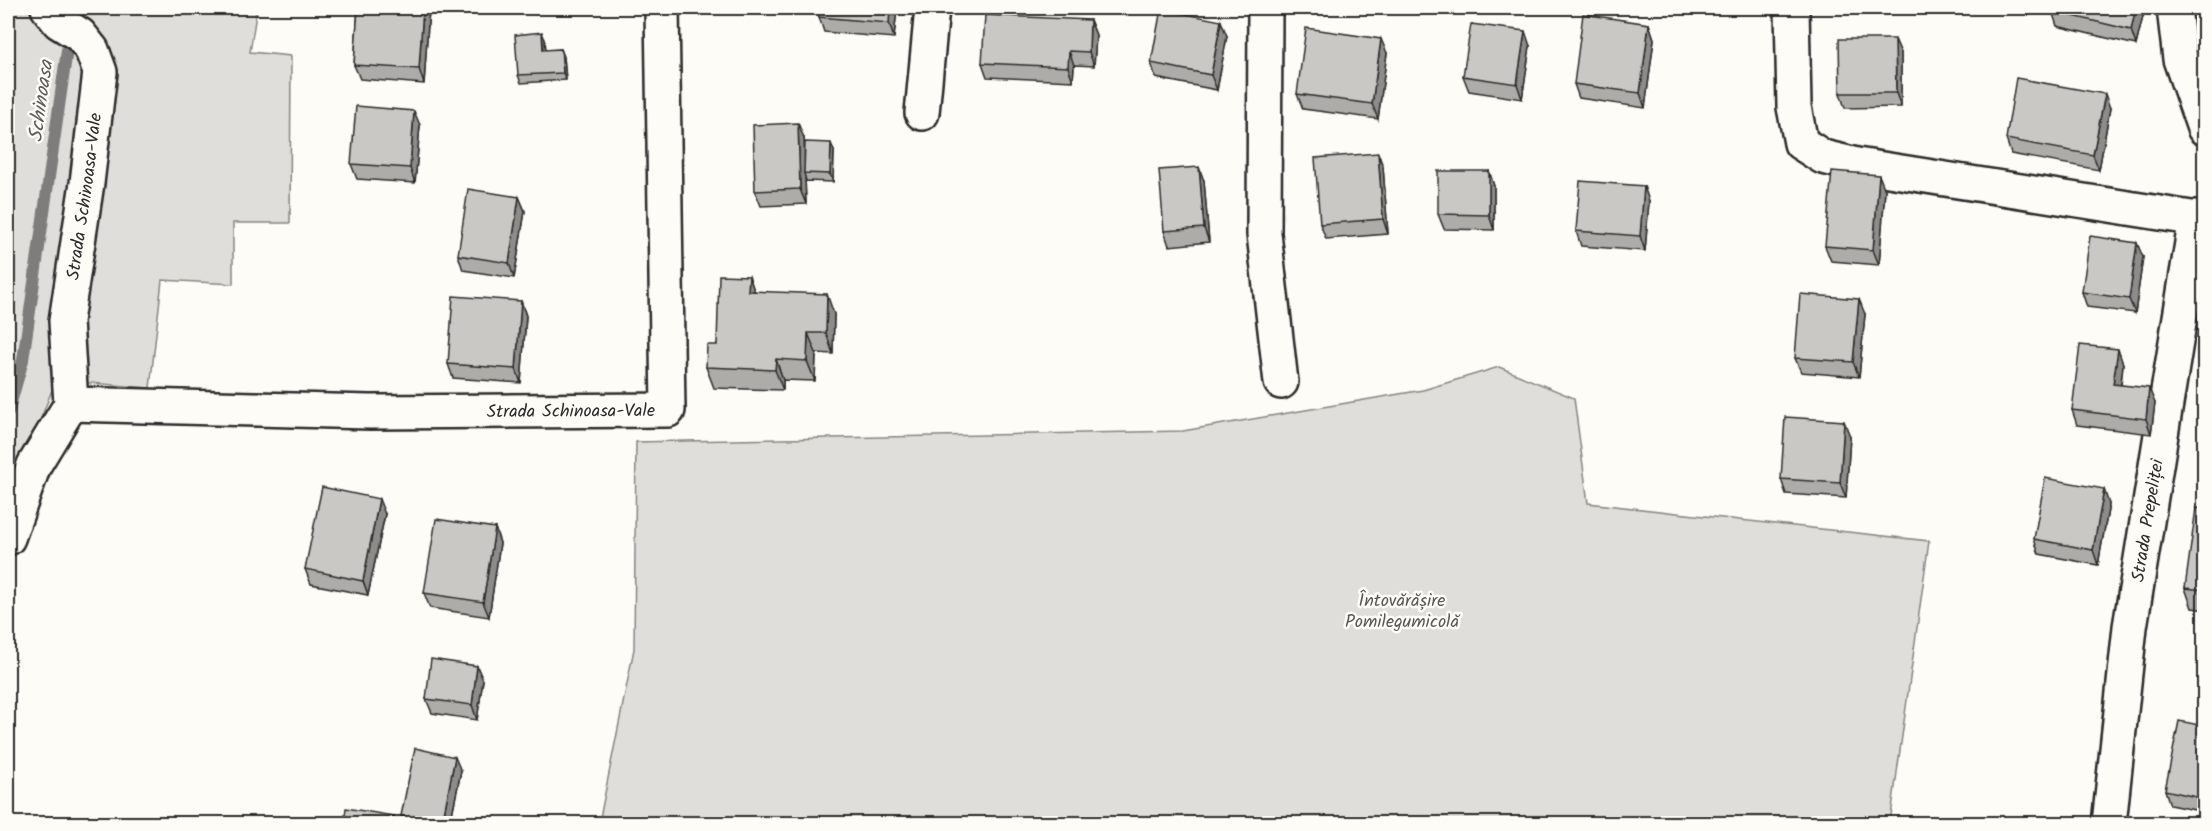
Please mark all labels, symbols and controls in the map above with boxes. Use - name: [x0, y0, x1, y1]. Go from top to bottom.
- water label: Schinoasa: [20, 57, 64, 144]
- street label: Strada Schinoasa-Vale: [59, 111, 111, 282]
- street label: Strada Schinoasa-Vale: [487, 397, 655, 427]
- street label: Strada Prepeliței: [2124, 457, 2173, 584]
- park label: Întovărășire Pomilegumicolă: [1345, 587, 1460, 637]

